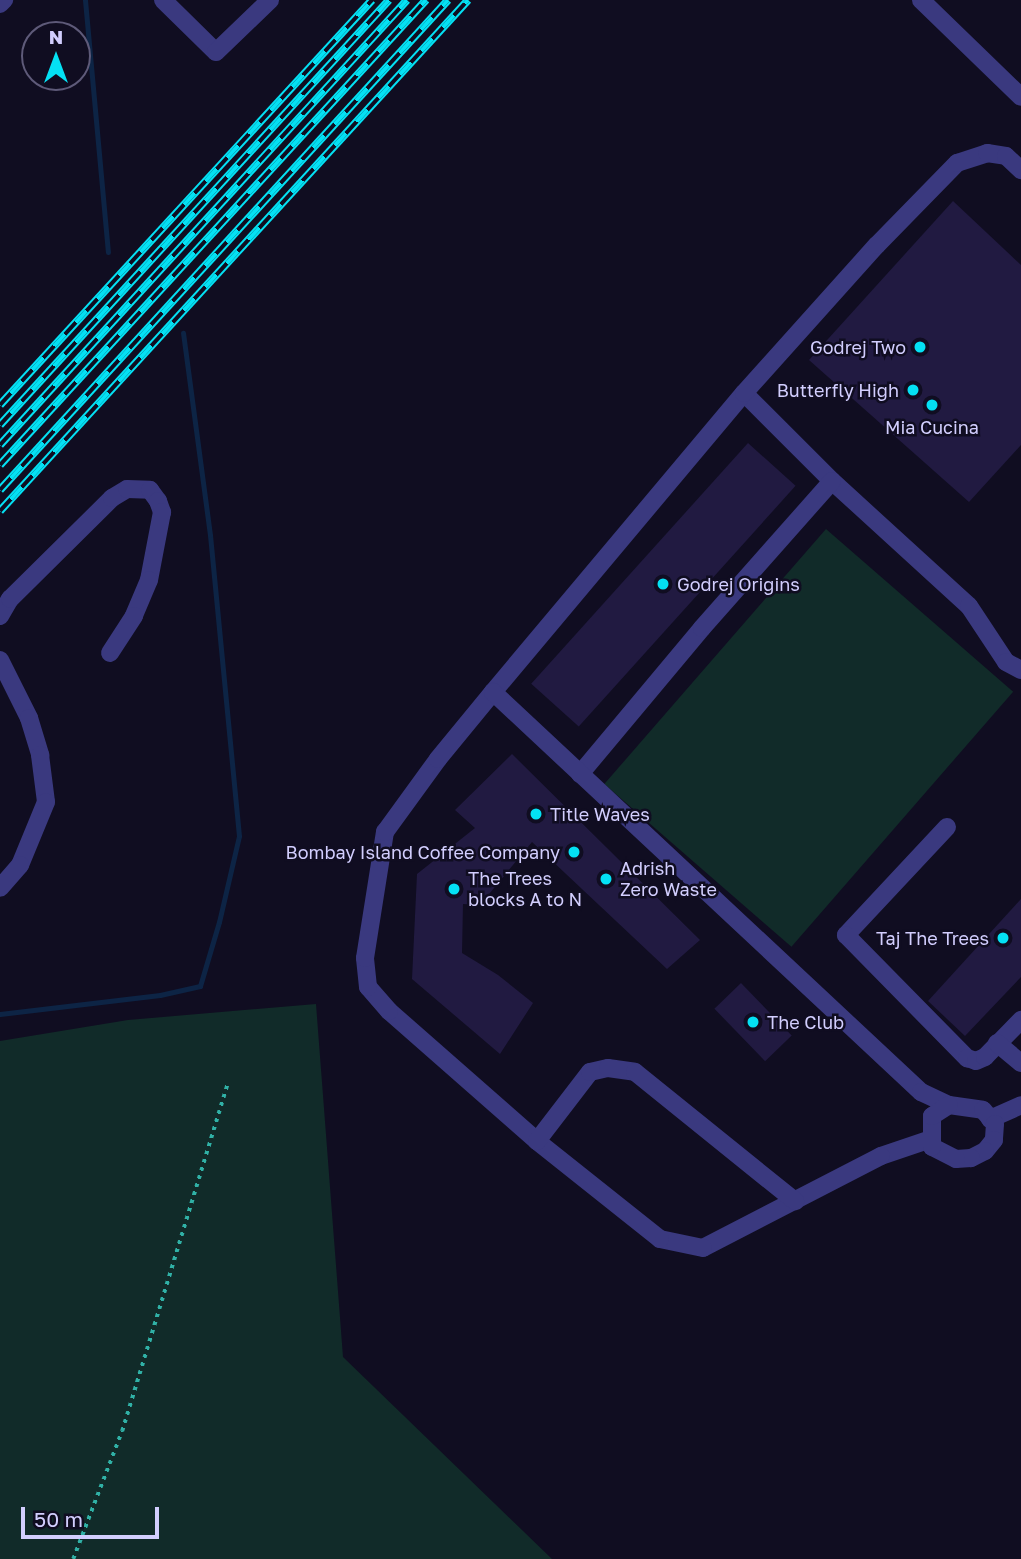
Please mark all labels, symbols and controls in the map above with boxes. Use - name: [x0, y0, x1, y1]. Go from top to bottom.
- north arrow: [21, 21, 91, 91]
- text: N: [49, 25, 63, 48]
- place label: Godrej Two: [810, 336, 906, 358]
- marker: Godrej Two: [912, 339, 928, 355]
- place label: Butterfly High: [777, 379, 899, 401]
- marker: Butterfly High: [905, 382, 921, 398]
- marker: Mia Cucina: [924, 397, 940, 413]
- place label: Mia Cucina: [885, 416, 979, 438]
- place label: Godrej Origins: [677, 573, 800, 595]
- marker: Godrej Origins: [655, 576, 671, 592]
- place label: Title Waves: [550, 803, 650, 825]
- marker: Title Waves: [528, 806, 544, 822]
- place label: Bombay Island Coffee Company: [286, 841, 560, 863]
- marker: Bombay Island Coffee Company: [566, 844, 582, 860]
- place label: Adrish Zero Waste: [620, 858, 717, 900]
- place label: The Trees blocks A to N: [468, 868, 582, 910]
- marker: Adrish Zero Waste: [598, 871, 614, 887]
- marker: The Trees blocks A to N: [446, 881, 462, 897]
- place label: Taj The Trees: [876, 927, 989, 949]
- marker: Taj The Trees: [995, 930, 1011, 946]
- place label: The Club: [767, 1011, 844, 1033]
- marker: The Club: [745, 1014, 761, 1030]
- scale bar: [24, 1492, 163, 1536]
- text: 50 m: [34, 1506, 83, 1532]

